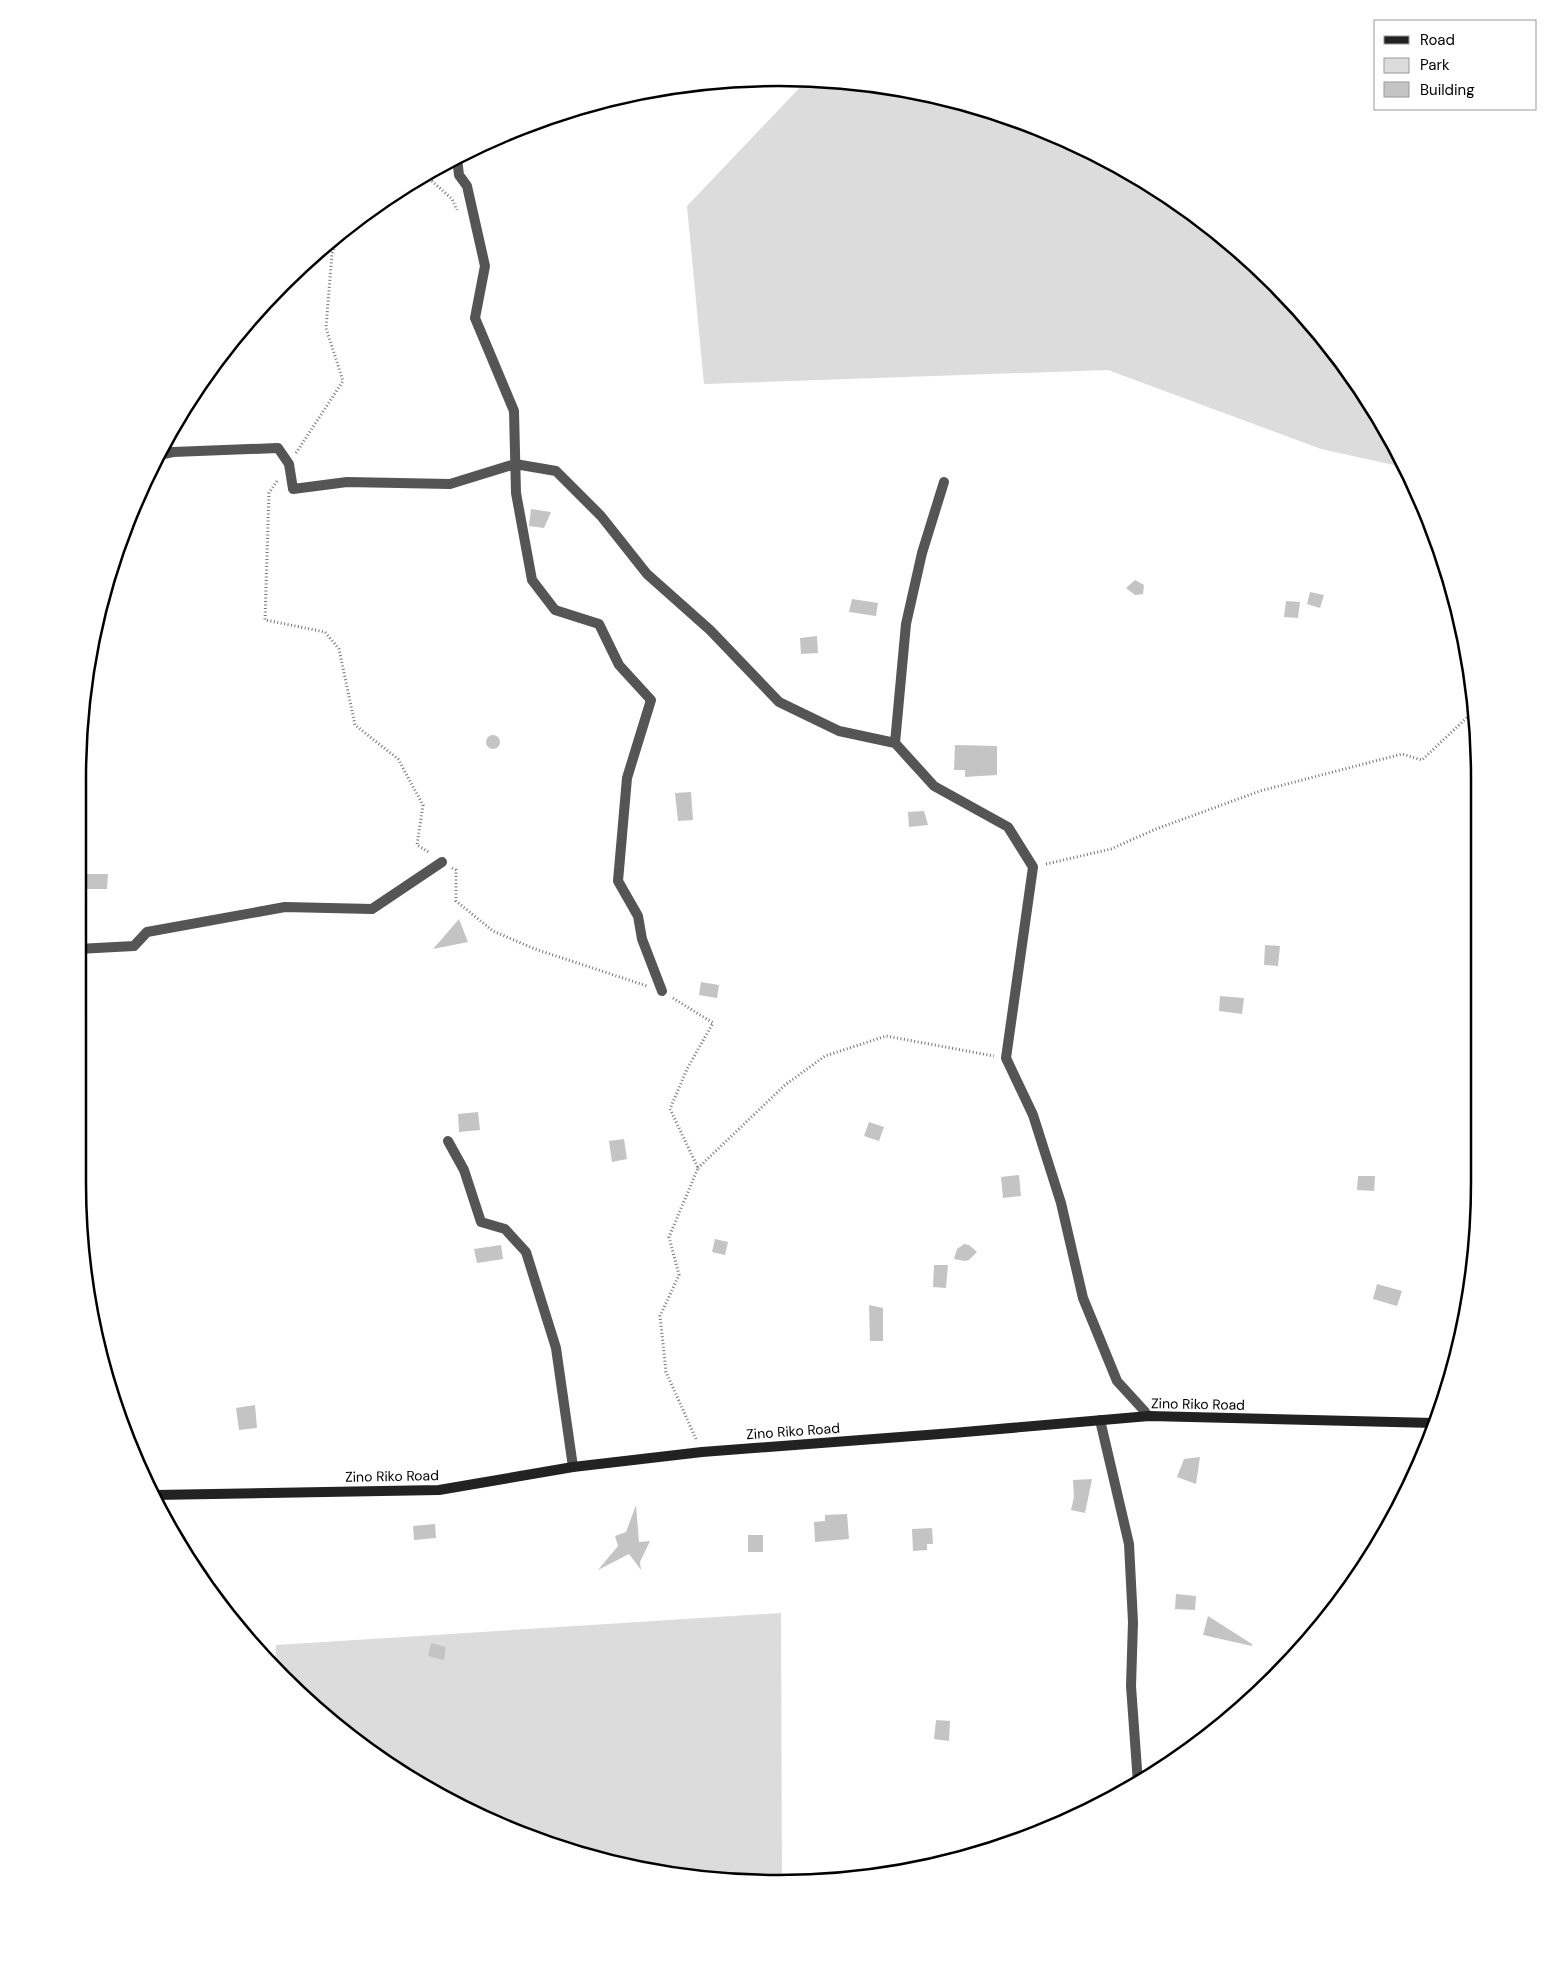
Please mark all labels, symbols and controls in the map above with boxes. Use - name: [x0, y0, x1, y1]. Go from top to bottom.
- legend: [1374, 20, 1537, 110]
- text: Road: [1420, 30, 1455, 50]
- text: Park: [1420, 55, 1450, 75]
- text: Building: [1420, 80, 1475, 100]
- street label: Zino Riko Road: [1151, 1394, 1245, 1414]
- street label: Zino Riko Road: [746, 1419, 840, 1443]
- street label: Zino Riko Road: [345, 1466, 439, 1486]

